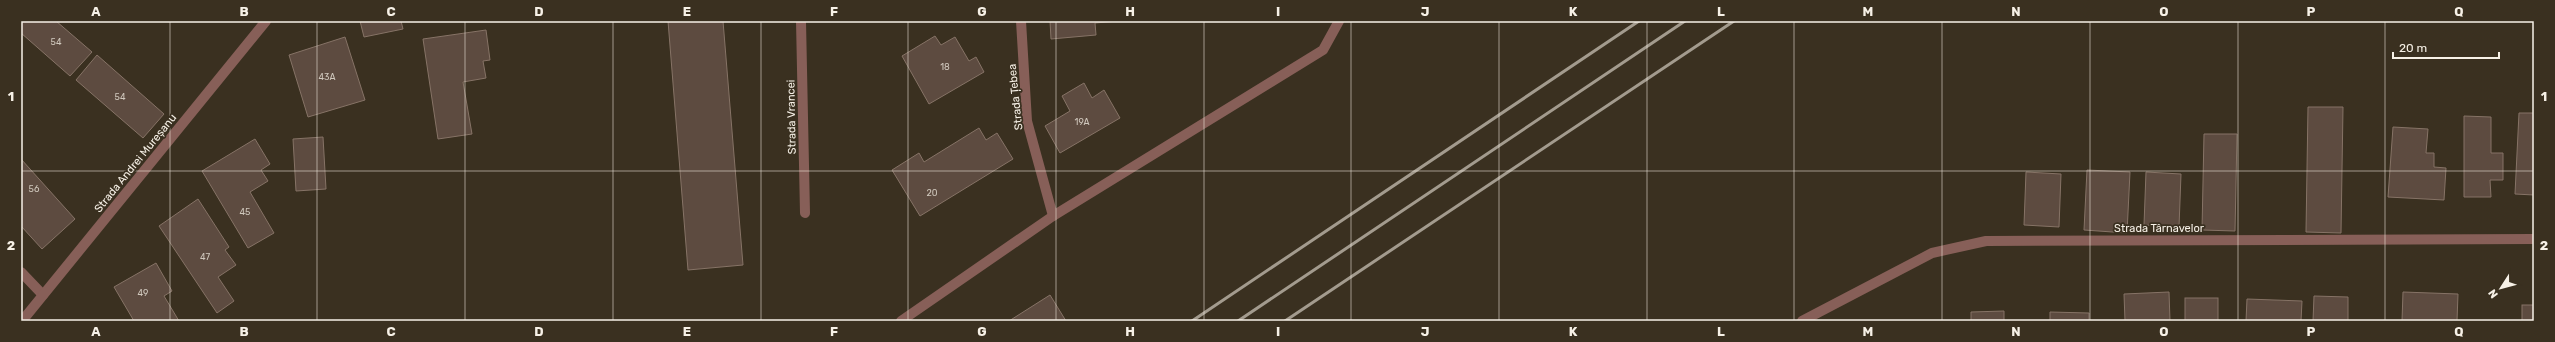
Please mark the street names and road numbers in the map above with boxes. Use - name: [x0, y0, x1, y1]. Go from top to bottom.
- street label: Strada Țebea: [1006, 63, 1025, 131]
- street label: Strada Vrancei: [784, 79, 799, 155]
- street label: Strada Andrei Mureșanu: [92, 111, 179, 215]
- street label: Strada Târnavelor: [2114, 222, 2205, 235]

